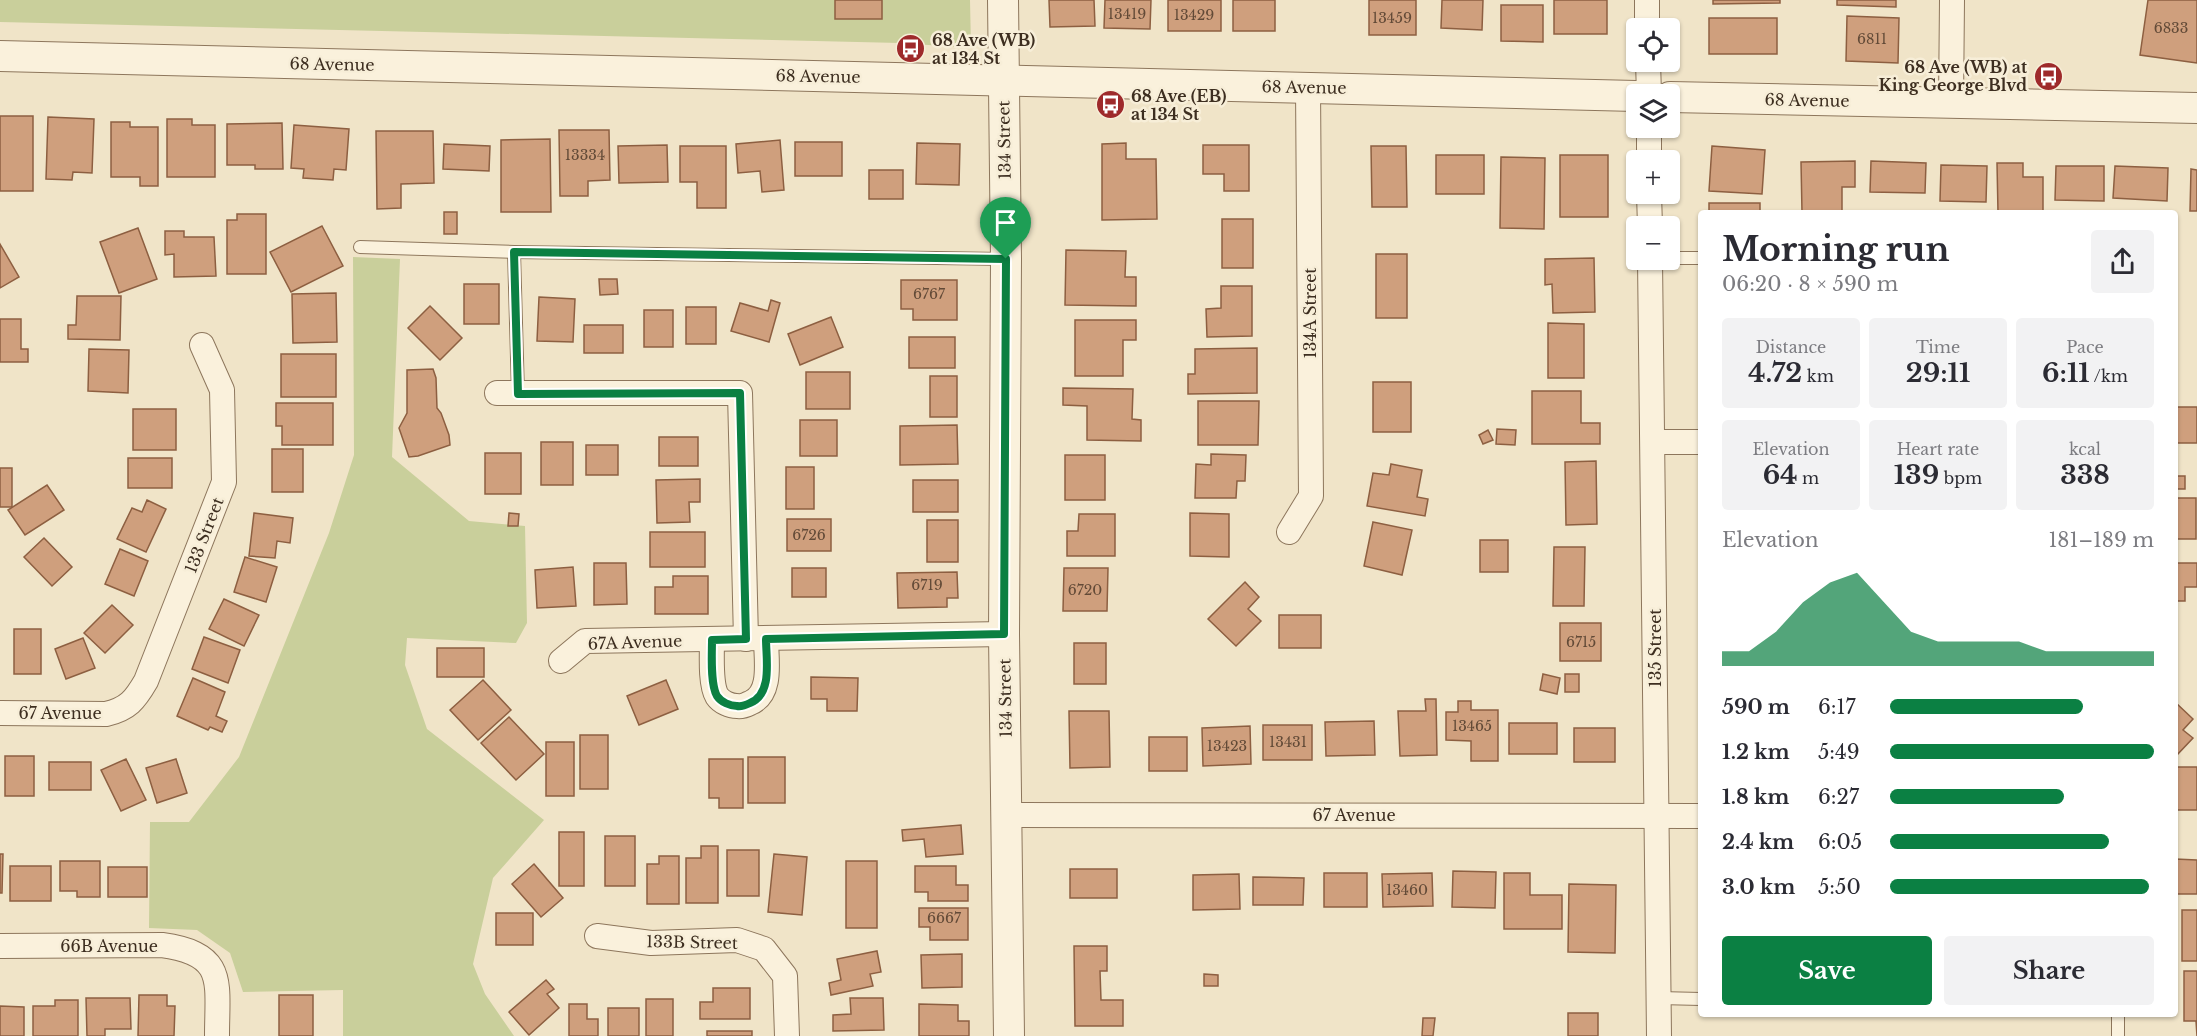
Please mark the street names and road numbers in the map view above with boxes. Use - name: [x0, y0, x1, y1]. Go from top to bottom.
- street label: 68 Avenue: [289, 53, 375, 75]
- street label: 68 Avenue: [775, 65, 861, 87]
- street label: 68 Avenue: [1261, 76, 1347, 98]
- street label: 68 Avenue: [1764, 89, 1850, 111]
- street label: 134 Street: [993, 100, 1015, 180]
- street label: 134A Street: [1300, 268, 1320, 358]
- street label: 133 Street: [180, 494, 228, 576]
- street label: 135 Street: [1645, 609, 1665, 687]
- street label: 67A Avenue: [588, 630, 682, 654]
- street label: 134 Street: [994, 658, 1016, 738]
- street label: 67 Avenue: [18, 703, 102, 723]
- street label: 67 Avenue: [1312, 805, 1396, 825]
- street label: 133B Street: [646, 931, 738, 953]
- street label: 66B Avenue: [60, 936, 158, 956]

